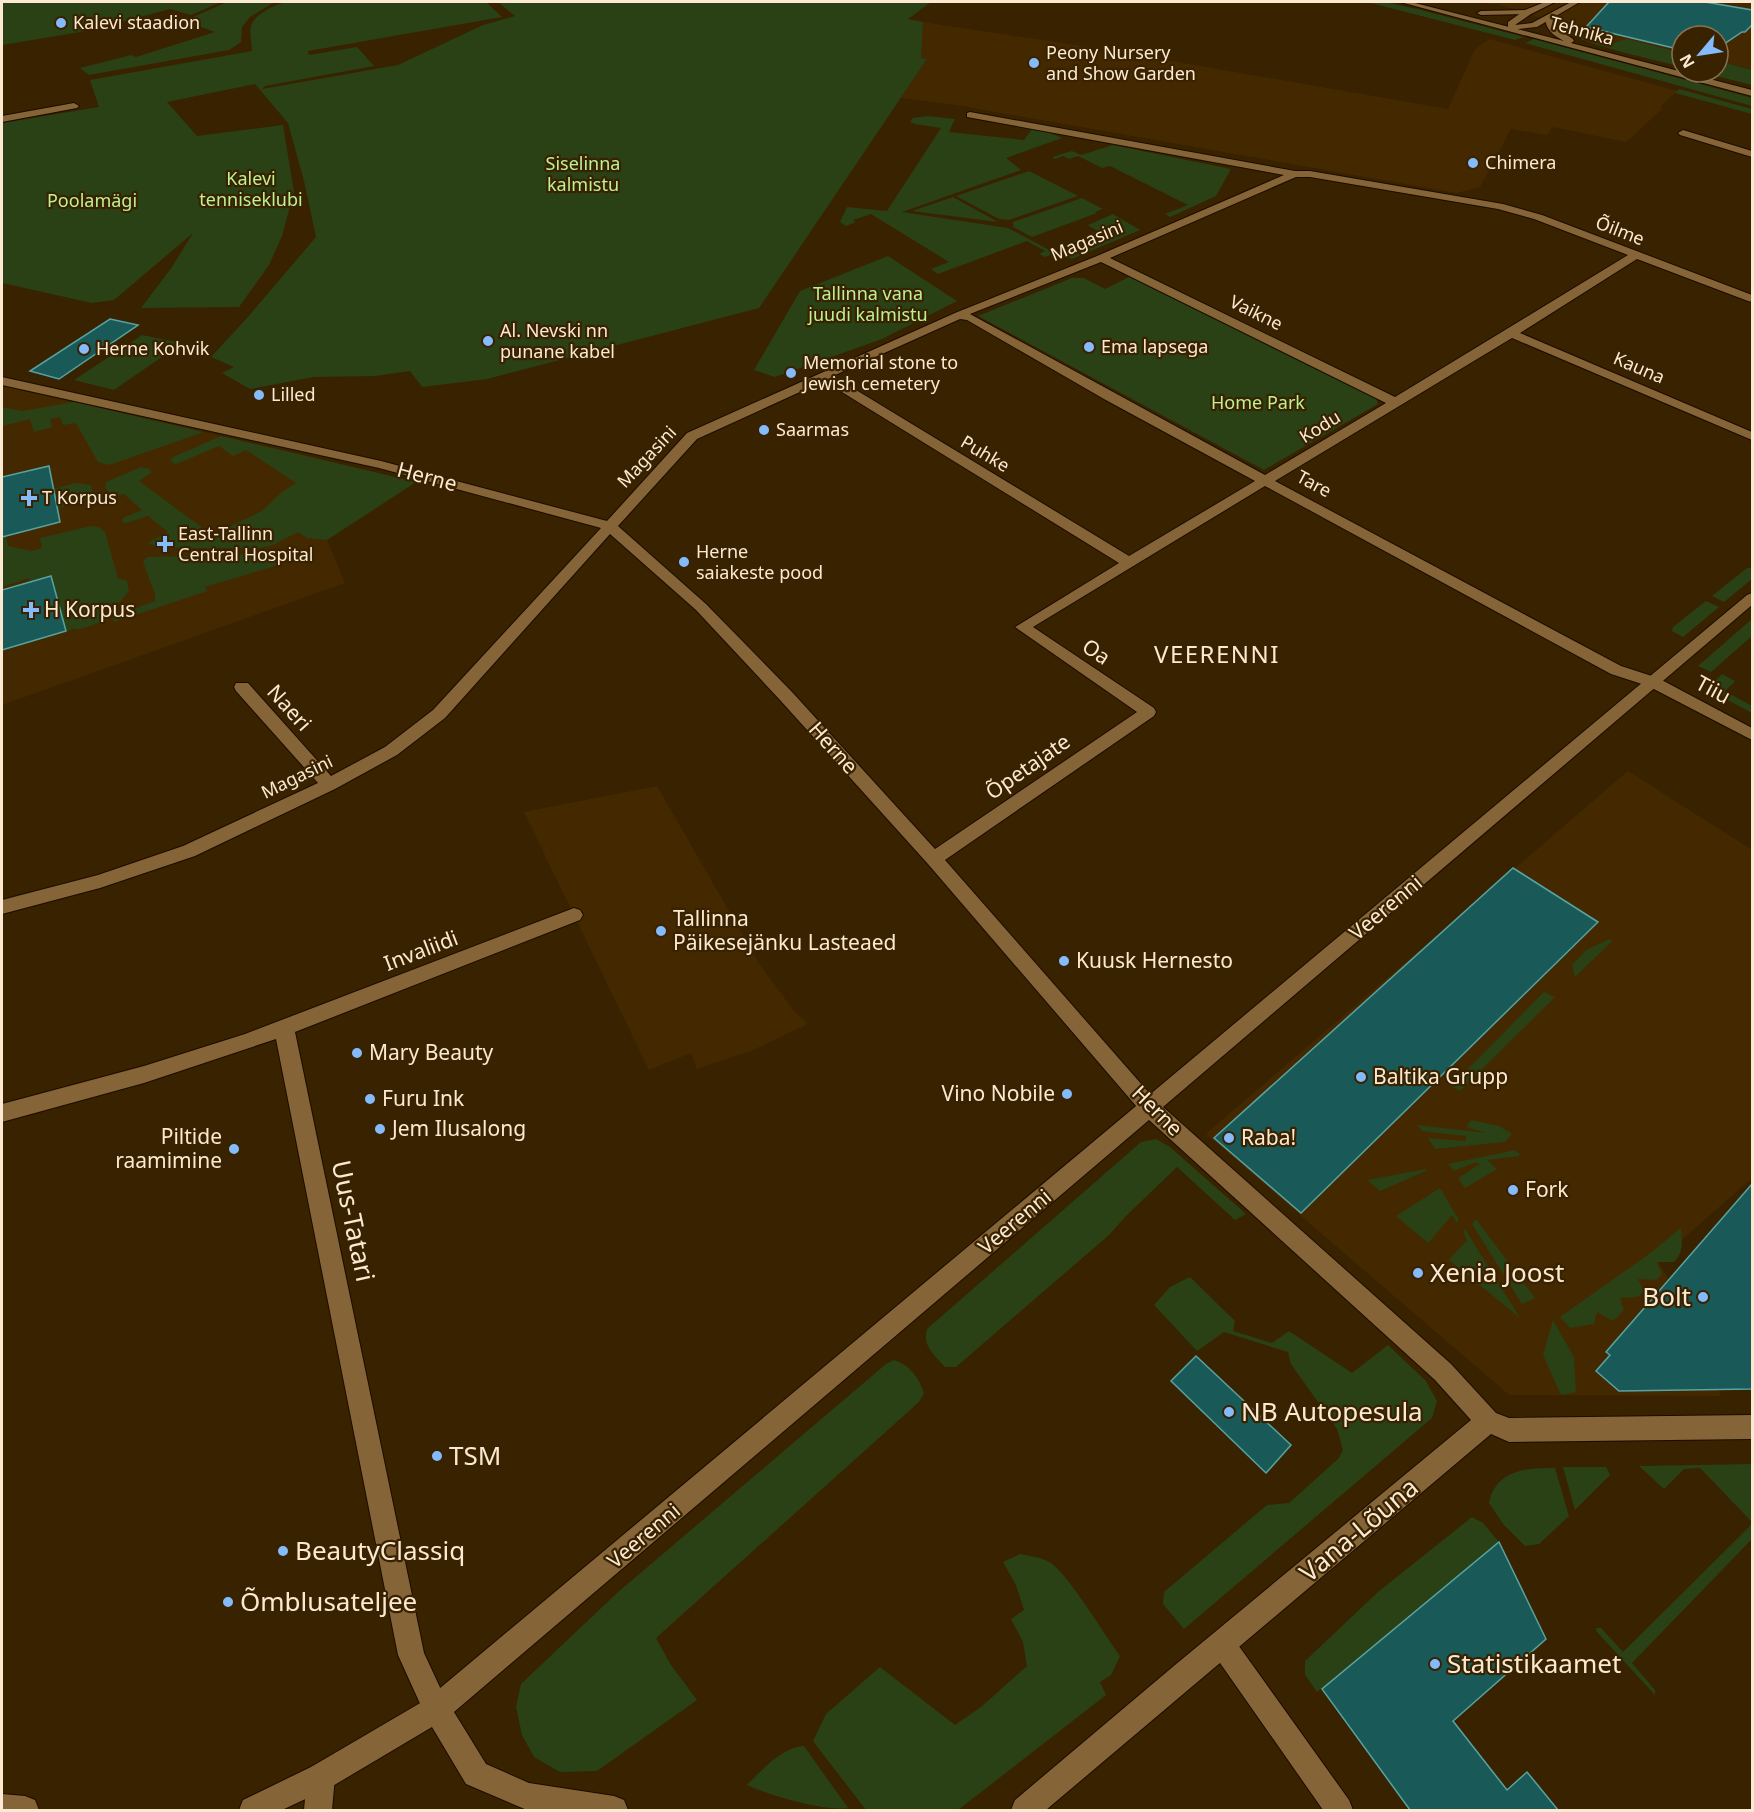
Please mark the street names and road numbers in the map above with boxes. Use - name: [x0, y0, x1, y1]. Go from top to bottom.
- street label: Tehnika: [1548, 10, 1617, 50]
- street label: Õilme: [1593, 210, 1648, 250]
- street label: Magasini: [1047, 214, 1127, 266]
- street label: Vaikne: [1226, 289, 1287, 335]
- street label: Kauna: [1610, 346, 1669, 389]
- street label: Kodu: [1294, 404, 1345, 448]
- street label: Magasini: [611, 420, 681, 493]
- street label: Puhke: [957, 429, 1014, 477]
- street label: Herne: [394, 455, 460, 497]
- street label: Tare: [1293, 464, 1336, 502]
- street label: Oa: [1077, 632, 1116, 671]
- street label: Tiiu: [1691, 668, 1736, 710]
- street label: Naeri: [261, 678, 318, 737]
- street label: Herne: [803, 715, 865, 779]
- street label: Õpetajate: [980, 727, 1075, 806]
- street label: Magasini: [257, 749, 336, 804]
- street label: Veerenni: [1343, 868, 1428, 946]
- street label: Invaliidi: [380, 923, 462, 977]
- street label: Herne: [1126, 1079, 1189, 1142]
- street label: Uus-Tatari: [324, 1157, 384, 1285]
- street label: Veerenni: [972, 1182, 1057, 1260]
- street label: Vana-Lõuna: [1291, 1469, 1425, 1590]
- street label: Veerenni: [601, 1496, 686, 1574]

